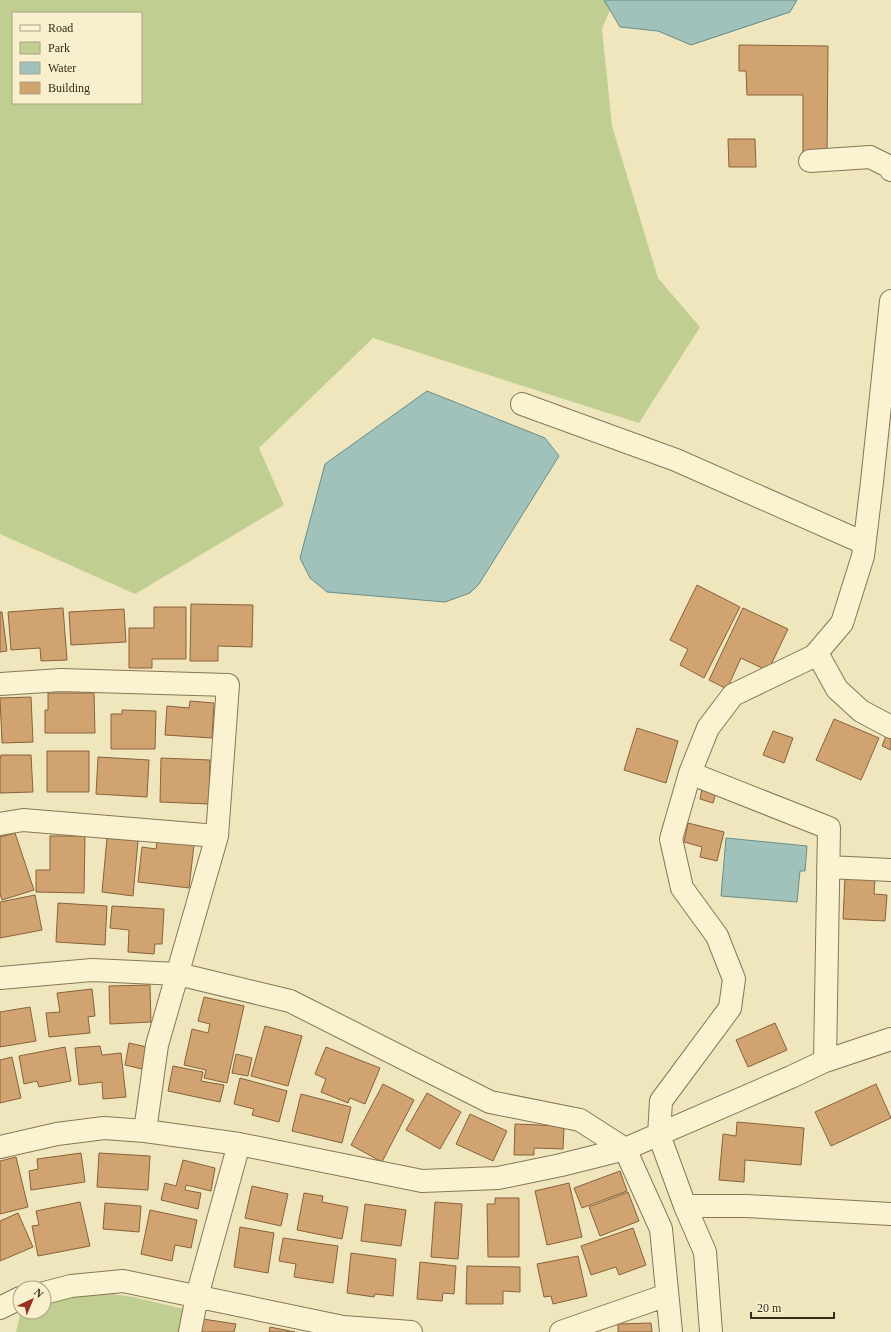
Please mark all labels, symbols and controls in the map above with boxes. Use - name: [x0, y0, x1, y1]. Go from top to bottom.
- legend: [12, 12, 142, 104]
- text: Road: [48, 21, 73, 35]
- text: Park: [48, 41, 70, 55]
- text: Water: [48, 61, 76, 75]
- text: Building: [48, 81, 90, 95]
- north arrow: [12, 1280, 52, 1320]
- text: N: [32, 1286, 46, 1300]
- scale bar: [751, 1294, 834, 1320]
- text: 20 m: [757, 1301, 782, 1315]

